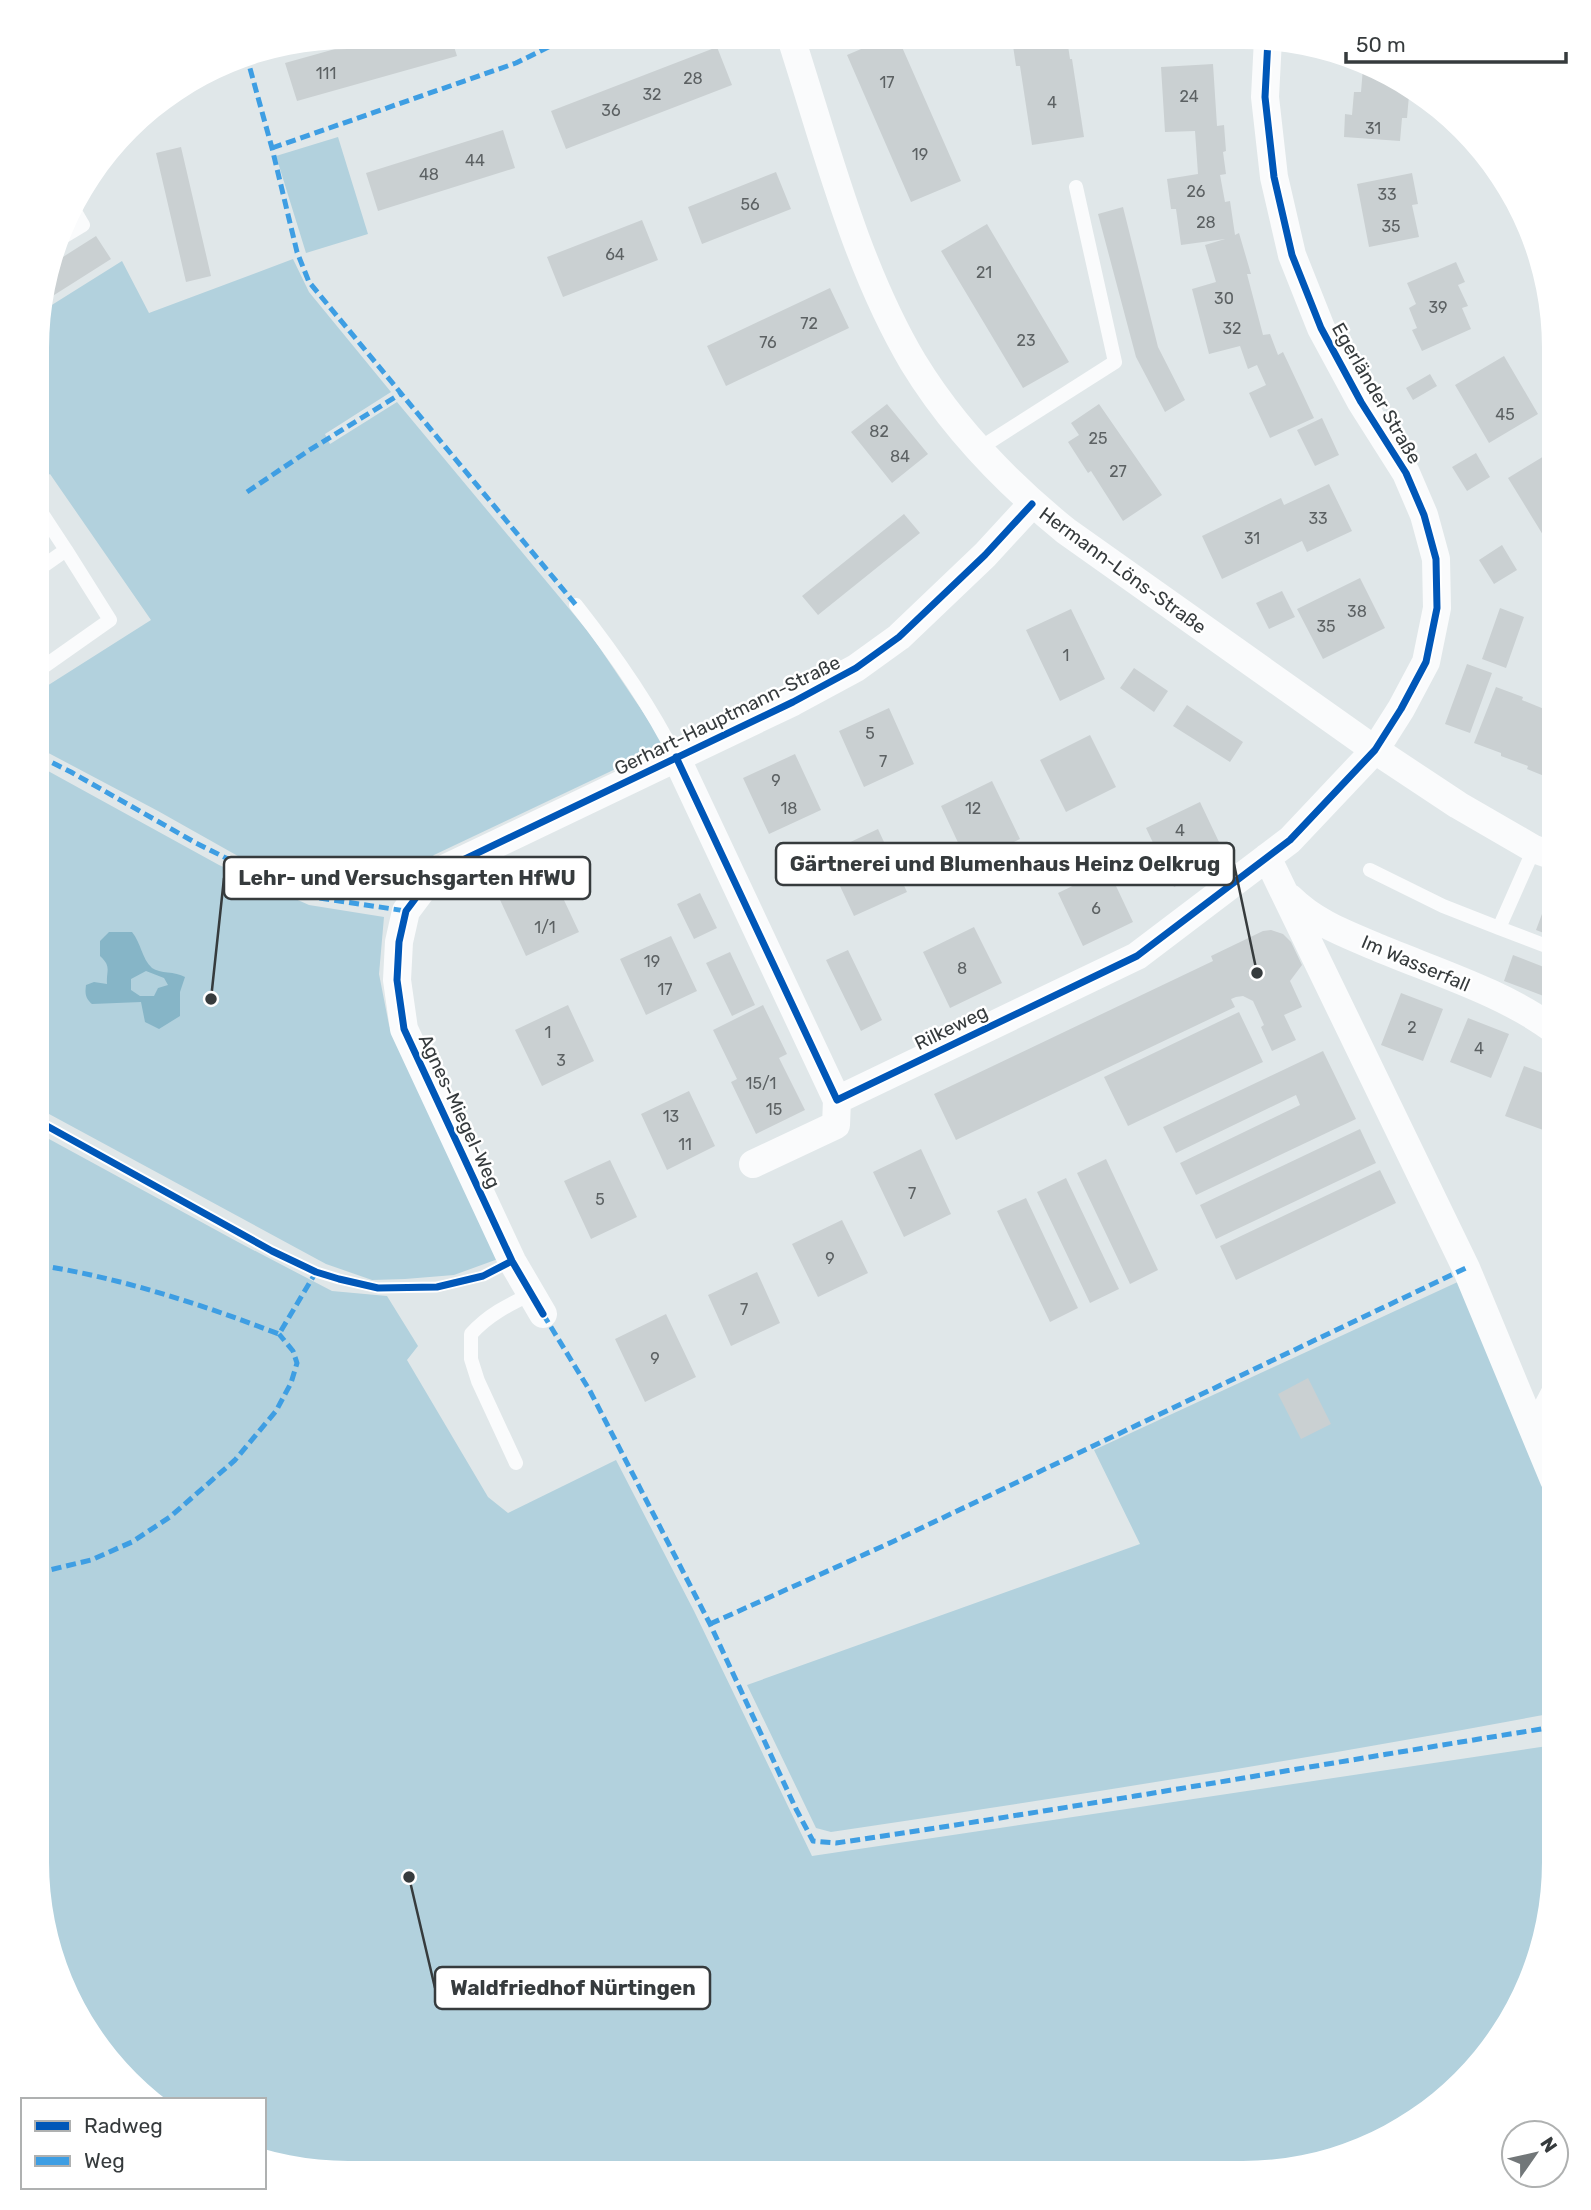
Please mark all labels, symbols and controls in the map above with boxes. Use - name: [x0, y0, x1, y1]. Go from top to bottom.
- scale bar: [1346, 21, 1566, 65]
- text: 50 m: [1356, 32, 1406, 57]
- house number: 111: [316, 64, 336, 83]
- house number: 28: [683, 69, 703, 88]
- house number: 17: [879, 73, 895, 92]
- house number: 32: [642, 85, 662, 104]
- house number: 24: [1179, 87, 1199, 106]
- house number: 4: [1047, 93, 1057, 112]
- house number: 36: [601, 101, 621, 120]
- house number: 31: [1365, 119, 1381, 138]
- house number: 19: [912, 145, 928, 164]
- house number: 44: [465, 151, 485, 170]
- house number: 48: [419, 165, 439, 184]
- house number: 26: [1186, 182, 1206, 201]
- house number: 33: [1377, 185, 1397, 204]
- house number: 56: [740, 195, 760, 214]
- house number: 28: [1196, 213, 1216, 232]
- house number: 35: [1381, 217, 1401, 236]
- house number: 64: [605, 245, 625, 264]
- house number: 21: [976, 263, 992, 282]
- house number: 30: [1214, 289, 1234, 308]
- house number: 39: [1428, 298, 1448, 317]
- house number: 72: [800, 314, 818, 333]
- house number: 32: [1222, 319, 1242, 338]
- street label: Egerländer Straße: [1327, 319, 1426, 468]
- house number: 23: [1016, 331, 1036, 350]
- house number: 76: [759, 333, 777, 352]
- house number: 45: [1495, 405, 1515, 424]
- house number: 82: [869, 422, 889, 441]
- house number: 25: [1089, 429, 1107, 448]
- house number: 84: [890, 447, 910, 466]
- house number: 27: [1109, 462, 1127, 481]
- street label: Hermann-Löns-Straße: [1035, 502, 1211, 639]
- house number: 33: [1308, 509, 1328, 528]
- house number: 31: [1244, 529, 1260, 548]
- house number: 38: [1347, 602, 1367, 621]
- house number: 35: [1316, 617, 1336, 636]
- house number: 1: [1063, 646, 1069, 665]
- street label: Gerhart-Hauptmann-Straße: [611, 651, 844, 780]
- house number: 5: [865, 724, 875, 743]
- house number: 7: [879, 752, 887, 771]
- house number: 9: [771, 771, 781, 790]
- house number: 18: [780, 799, 798, 818]
- house number: 12: [965, 799, 981, 818]
- house number: 4: [1175, 821, 1185, 840]
- callout: Gärtnerei und Blumenhaus Heinz Oelkrug: [776, 843, 1234, 885]
- text: Gärtnerei und Blumenhaus Heinz Oelkrug: [790, 851, 1220, 876]
- callout: Lehr- und Versuchsgarten HfWU: [224, 857, 590, 899]
- text: Lehr- und Versuchsgarten HfWU: [238, 865, 576, 890]
- house number: 6: [1091, 899, 1101, 918]
- house number: 1/1: [534, 918, 556, 937]
- street label: Im Wasserfall: [1358, 930, 1474, 997]
- house number: 19: [644, 952, 660, 971]
- house number: 8: [957, 959, 967, 978]
- house number: 17: [657, 980, 673, 999]
- street label: Rilkeweg: [911, 1000, 991, 1055]
- house number: 2: [1407, 1018, 1417, 1037]
- house number: 1: [545, 1023, 551, 1042]
- street label: Agnes-Miegel-Weg: [414, 1031, 505, 1192]
- house number: 4: [1474, 1039, 1484, 1058]
- house number: 3: [556, 1051, 566, 1070]
- house number: 15/1: [746, 1074, 776, 1093]
- house number: 15: [766, 1100, 782, 1119]
- house number: 13: [663, 1107, 679, 1126]
- house number: 11: [678, 1135, 692, 1154]
- house number: 7: [908, 1184, 916, 1203]
- house number: 5: [595, 1190, 605, 1209]
- house number: 9: [825, 1249, 835, 1268]
- house number: 7: [740, 1300, 748, 1319]
- house number: 9: [650, 1349, 660, 1368]
- callout: Waldfriedhof Nürtingen: [435, 1967, 710, 2009]
- text: Waldfriedhof Nürtingen: [450, 1975, 696, 2000]
- legend: [21, 2098, 266, 2189]
- text: Radweg: [84, 2113, 163, 2138]
- north arrow: [1500, 2119, 1570, 2189]
- text: N: [1535, 2133, 1562, 2157]
- text: Weg: [84, 2148, 125, 2173]

